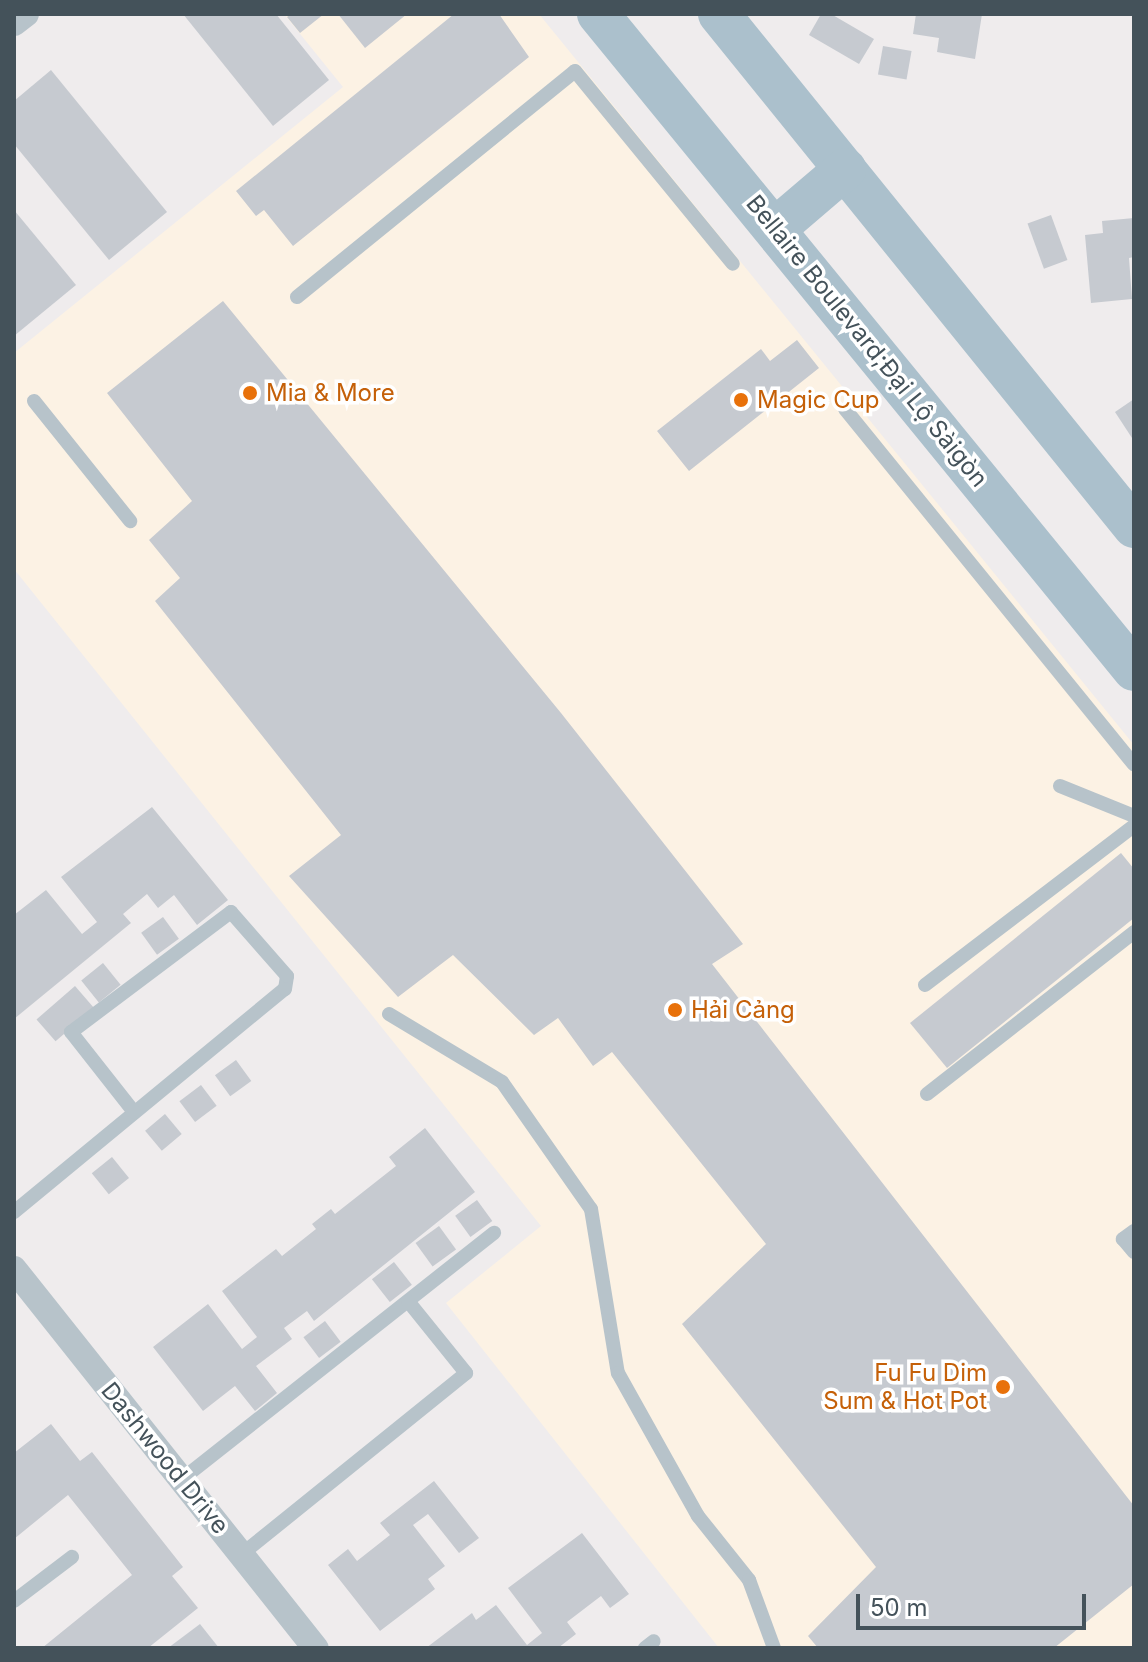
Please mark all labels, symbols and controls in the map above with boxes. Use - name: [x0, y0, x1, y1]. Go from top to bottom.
- street label: Bellaire Boulevard;Đại Lộ Sàigòn: [740, 189, 994, 493]
- place label: Mia & More: [266, 379, 395, 407]
- marker: Mia & More: [241, 384, 259, 402]
- place label: Magic Cup: [757, 386, 880, 414]
- marker: Magic Cup: [732, 391, 750, 409]
- place label: Hải Cảng: [691, 996, 795, 1024]
- marker: Hải Cảng: [666, 1001, 684, 1019]
- place label: Fu Fu Dim Sum & Hot Pot: [823, 1359, 987, 1415]
- street label: Dashwood Drive: [95, 1376, 235, 1540]
- marker: Fu Fu Dim Sum & Hot Pot: [994, 1378, 1012, 1396]
- scale bar: [860, 1578, 1090, 1628]
- text: 50 m: [870, 1593, 928, 1622]

